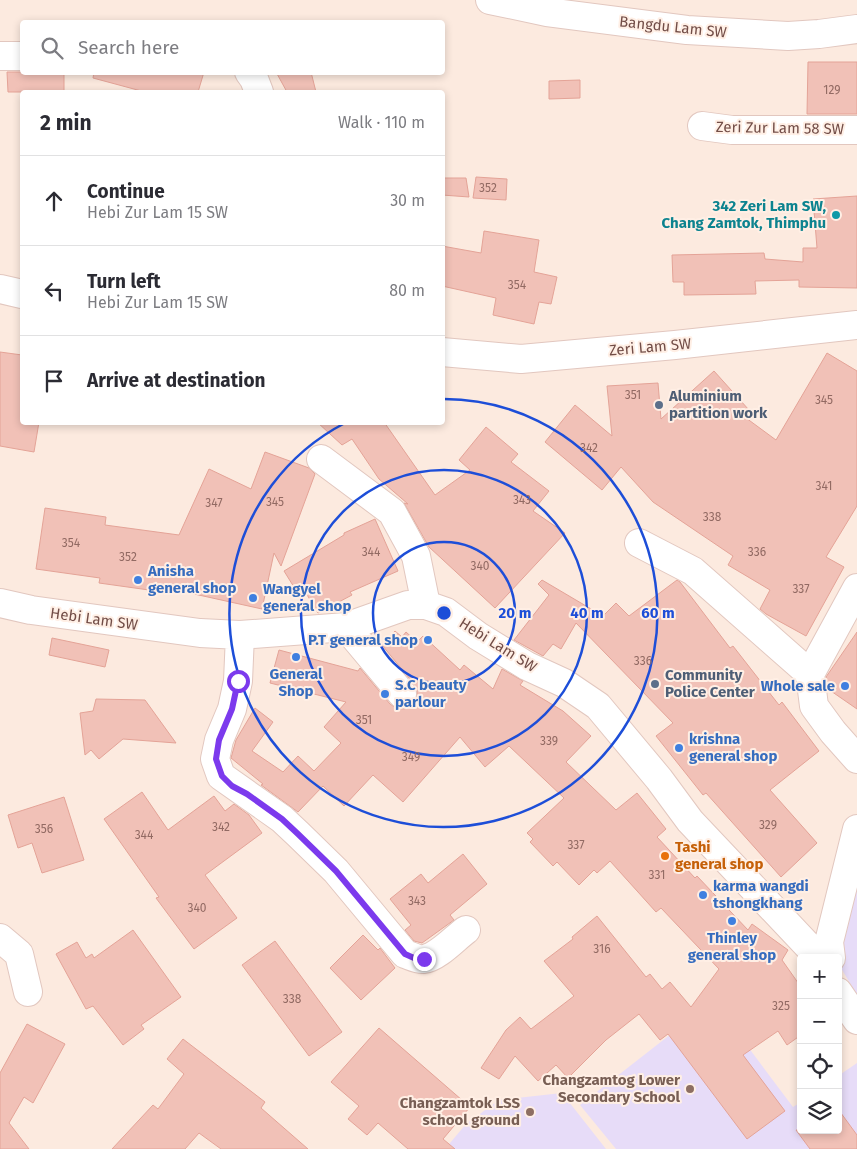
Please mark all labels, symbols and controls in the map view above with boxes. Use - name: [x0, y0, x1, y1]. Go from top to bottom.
- street label: Bangdu Lam SW: [618, 12, 728, 42]
- search box: [20, 20, 445, 75]
- icon: search: [38, 34, 66, 62]
- text: Search here: [78, 36, 179, 59]
- house number: 129: [823, 83, 841, 97]
- text: 2 min: [40, 110, 92, 136]
- text: Walk · 110 m: [338, 113, 425, 132]
- street label: Zeri Zur Lam 58 SW: [716, 118, 845, 138]
- text: Continue: [87, 180, 165, 203]
- house number: 352: [479, 181, 497, 195]
- icon: ahead: [40, 187, 68, 215]
- text: 30 m: [390, 191, 425, 210]
- place label: 342 Zeri Lam SW, Chang Zamtok, Thimphu: [662, 197, 826, 232]
- text: Hebi Zur Lam 15 SW: [87, 203, 228, 222]
- marker: 342 Zeri Lam SW, Chang Zamtok, Thimphu: [830, 209, 842, 221]
- text: Turn left: [87, 270, 161, 293]
- icon: left: [40, 277, 68, 305]
- house number: 354: [508, 278, 527, 292]
- text: 80 m: [389, 281, 425, 300]
- text: Hebi Zur Lam 15 SW: [87, 293, 228, 312]
- street label: Zeri Lam SW: [608, 334, 692, 360]
- icon: arrive: [40, 367, 68, 395]
- text: Arrive at destination: [87, 369, 266, 392]
- place label: Aluminium partition work: [668, 387, 768, 422]
- house number: 351: [625, 388, 641, 402]
- house number: 345: [815, 393, 833, 407]
- marker: Aluminium partition work: [653, 399, 665, 411]
- house number: 342: [580, 441, 598, 455]
- house number: 341: [816, 479, 832, 493]
- house number: 343: [513, 493, 531, 507]
- house number: 345: [266, 495, 284, 509]
- house number: 347: [205, 496, 223, 510]
- house number: 338: [703, 510, 722, 524]
- house number: 354: [62, 536, 81, 550]
- house number: 344: [362, 545, 381, 559]
- house number: 336: [748, 545, 766, 559]
- house number: 352: [119, 550, 137, 564]
- house number: 340: [470, 559, 490, 573]
- place label: Anisha general shop: [147, 562, 236, 597]
- marker: Anisha general shop: [132, 574, 144, 586]
- place label: Wangyel general shop: [263, 580, 351, 615]
- house number: 337: [792, 582, 810, 596]
- marker: Wangyel general shop: [247, 592, 259, 604]
- street label: Hebi Lam SW: [49, 604, 140, 634]
- centre of rings: [435, 604, 453, 622]
- text: 20 m: [499, 604, 531, 622]
- text: 40 m: [570, 604, 604, 622]
- text: 60 m: [641, 604, 675, 622]
- street label: Hebi Lam SW: [456, 614, 541, 676]
- place label: P.T general shop: [308, 631, 418, 649]
- marker: P.T general shop: [422, 634, 434, 646]
- marker: General Shop: [290, 651, 302, 663]
- house number: 336: [634, 654, 652, 668]
- place label: General Shop: [270, 665, 323, 700]
- place label: Community Police Center: [665, 666, 756, 701]
- route start: [227, 670, 250, 693]
- place label: S.C beauty parlour: [395, 676, 467, 711]
- place label: Whole sale: [761, 677, 835, 695]
- marker: Community Police Center: [649, 678, 661, 690]
- marker: Whole sale: [839, 680, 851, 692]
- marker: S.C beauty parlour: [379, 688, 391, 700]
- house number: 351: [356, 713, 372, 727]
- place label: krishna general shop: [689, 730, 777, 765]
- house number: 339: [540, 734, 558, 748]
- marker: krishna general shop: [673, 742, 685, 754]
- house number: 349: [402, 750, 420, 764]
- house number: 329: [759, 818, 777, 832]
- house number: 342: [212, 820, 230, 834]
- house number: 356: [35, 822, 53, 836]
- house number: 344: [135, 828, 154, 842]
- house number: 337: [567, 838, 585, 852]
- place label: Tashi general shop: [675, 838, 763, 873]
- marker: Tashi general shop: [659, 850, 671, 862]
- house number: 331: [649, 868, 665, 882]
- place label: karma wangdi tshongkhang: [713, 877, 809, 912]
- marker: karma wangdi tshongkhang: [697, 889, 709, 901]
- house number: 343: [408, 894, 426, 908]
- house number: 340: [187, 901, 207, 915]
- marker: Thinley general shop: [726, 915, 738, 927]
- place label: Thinley general shop: [688, 929, 776, 964]
- house number: 316: [593, 942, 611, 956]
- route end: [413, 948, 436, 971]
- map controls: [797, 954, 842, 1134]
- button: +: [797, 954, 842, 999]
- house number: 338: [283, 992, 302, 1006]
- house number: 325: [772, 999, 790, 1013]
- button: −: [797, 999, 842, 1044]
- button: locate: [797, 1044, 842, 1089]
- place label: Changzamtog Lower Secondary School: [543, 1071, 681, 1106]
- marker: Changzamtog Lower Secondary School: [684, 1083, 696, 1095]
- button: layers: [797, 1089, 842, 1134]
- place label: Changzamtok LSS school ground: [400, 1094, 520, 1129]
- marker: Changzamtok LSS school ground: [524, 1106, 536, 1118]

